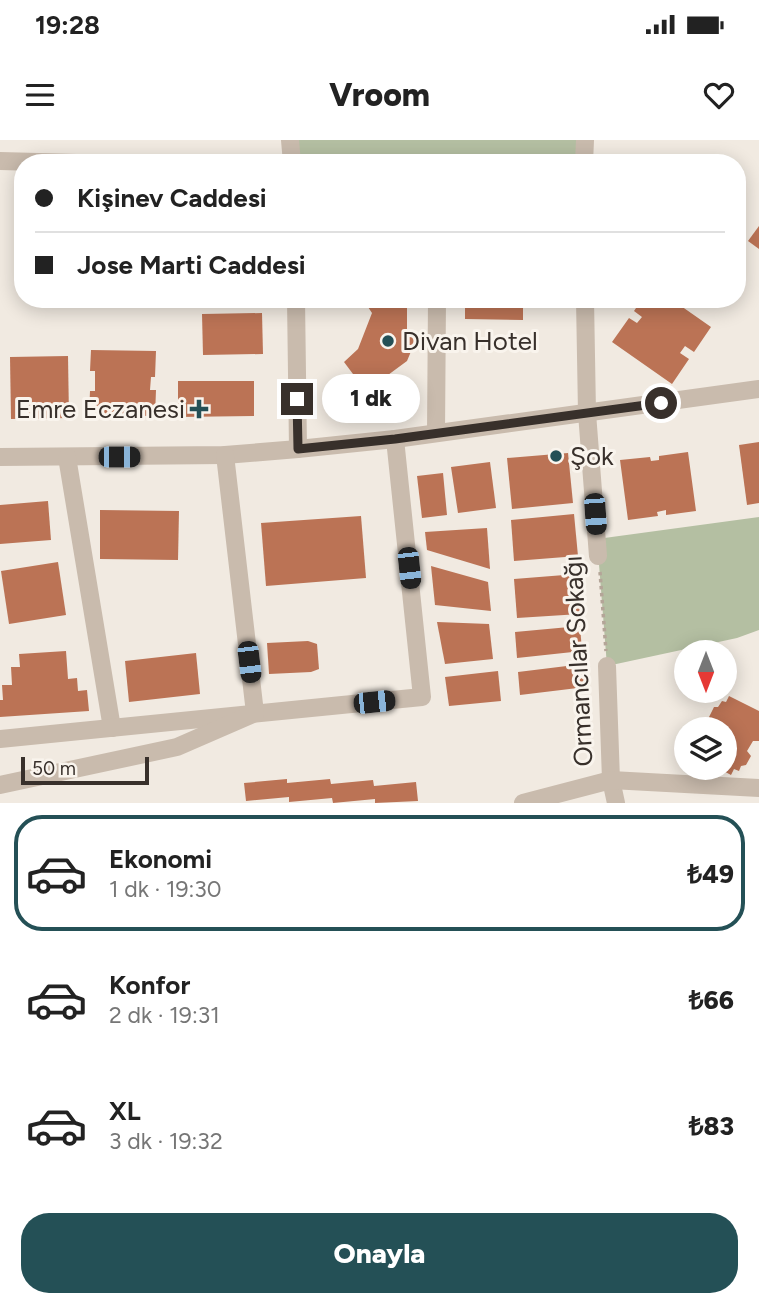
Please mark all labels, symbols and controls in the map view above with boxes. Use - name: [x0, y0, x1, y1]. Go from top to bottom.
- text: 19:28: [35, 9, 100, 41]
- icon: menu: [21, 76, 59, 114]
- text: Vroom: [329, 76, 430, 114]
- icon: heart: [700, 76, 738, 114]
- text: Kişinev Caddesi: [77, 182, 267, 214]
- text: Jose Marti Caddesi: [77, 249, 306, 281]
- place label: Divan Hotel: [402, 325, 538, 357]
- marker: Divan Hotel: [380, 333, 396, 349]
- callout: 1 dk: [322, 374, 420, 424]
- route end: [281, 383, 313, 415]
- text: 1 dk: [350, 384, 392, 412]
- route start: [645, 387, 677, 419]
- place label: Emre Eczanesi: [16, 393, 185, 425]
- marker: Emre Eczanesi: [191, 401, 207, 417]
- place label: Şok: [570, 440, 614, 472]
- car: [99, 447, 141, 468]
- marker: Şok: [548, 448, 564, 464]
- car: [584, 492, 607, 536]
- car: [397, 546, 422, 590]
- street label: Ormancılar Sokağı: [556, 555, 600, 767]
- car: [237, 640, 262, 684]
- north arrow: [674, 640, 737, 704]
- map controls: [674, 640, 737, 780]
- car: [353, 689, 396, 715]
- button: layers: [674, 717, 737, 780]
- scale bar: [21, 754, 149, 786]
- text: 50 m: [32, 757, 76, 780]
- icon: car: [25, 842, 88, 905]
- text: Ekonomi: [109, 843, 212, 875]
- text: ₺49: [687, 858, 734, 890]
- text: 1 dk · 19:30: [109, 875, 222, 903]
- icon: car: [25, 968, 88, 1031]
- text: Konfor: [109, 969, 190, 1001]
- text: ₺66: [689, 984, 734, 1016]
- text: 2 dk · 19:31: [109, 1001, 220, 1029]
- icon: car: [25, 1094, 88, 1157]
- text: XL: [109, 1095, 141, 1127]
- text: ₺83: [689, 1110, 734, 1142]
- text: 3 dk · 19:32: [109, 1127, 223, 1155]
- button: Onayla: [21, 1213, 738, 1293]

